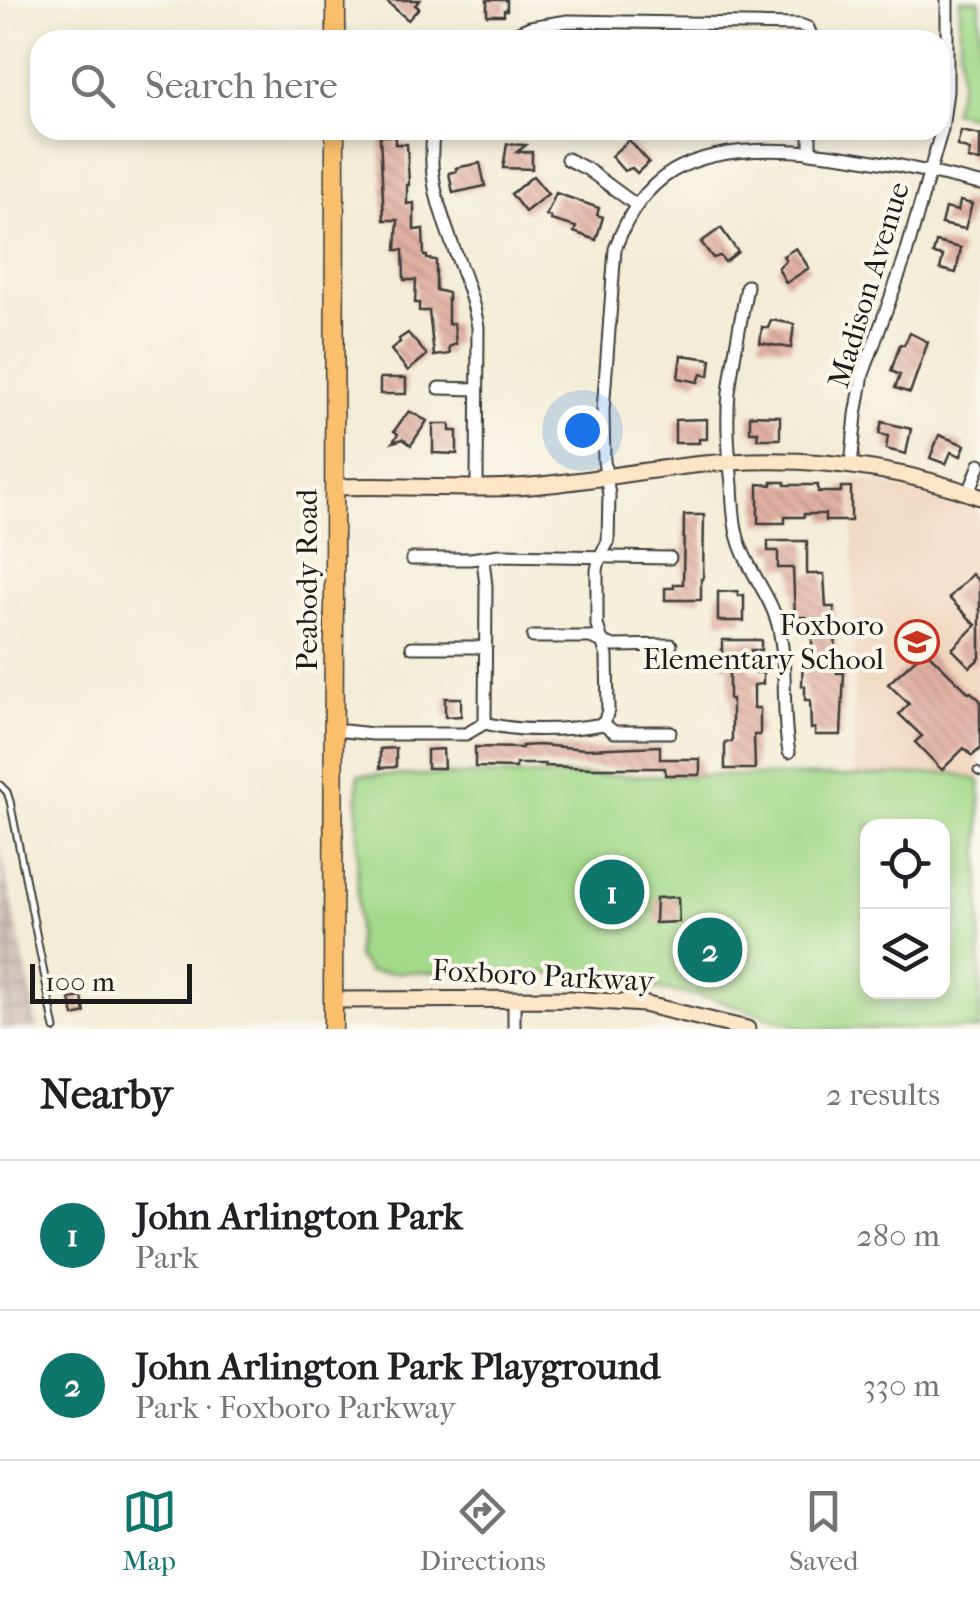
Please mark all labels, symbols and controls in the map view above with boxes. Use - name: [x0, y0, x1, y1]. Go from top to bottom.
- search box: [30, 30, 950, 140]
- icon: search: [65, 58, 120, 113]
- text: Search here: [145, 63, 338, 108]
- street label: Madison Avenue: [821, 178, 917, 392]
- your location: [557, 405, 608, 456]
- street label: Peabody Road: [290, 488, 325, 671]
- place label: Foxboro Elementary School: [642, 608, 884, 677]
- school or university icon: Foxboro Elementary School: [894, 619, 940, 665]
- map controls: [860, 819, 950, 999]
- button: locate: [860, 819, 950, 909]
- pin: 1: [580, 854, 644, 930]
- button: layers: [860, 909, 950, 999]
- pin: 2: [678, 912, 742, 988]
- street label: Foxboro Parkway: [431, 953, 656, 999]
- scale bar: [30, 959, 192, 1004]
- text: 100 m: [45, 965, 115, 998]
- text: Nearby: [40, 1070, 172, 1119]
- text: 2 results: [826, 1076, 940, 1113]
- text: John Arlington Park: [135, 1194, 463, 1239]
- text: 1: [67, 1217, 78, 1254]
- text: 280 m: [856, 1217, 940, 1254]
- text: Park: [135, 1239, 199, 1276]
- text: John Arlington Park Playground: [135, 1344, 660, 1389]
- text: 2: [64, 1367, 81, 1404]
- text: 330 m: [863, 1367, 940, 1404]
- text: Park · Foxboro Parkway: [135, 1389, 456, 1426]
- tab: Map: [122, 1484, 177, 1577]
- tab: Directions: [420, 1484, 546, 1577]
- tab: Saved: [789, 1484, 858, 1577]

